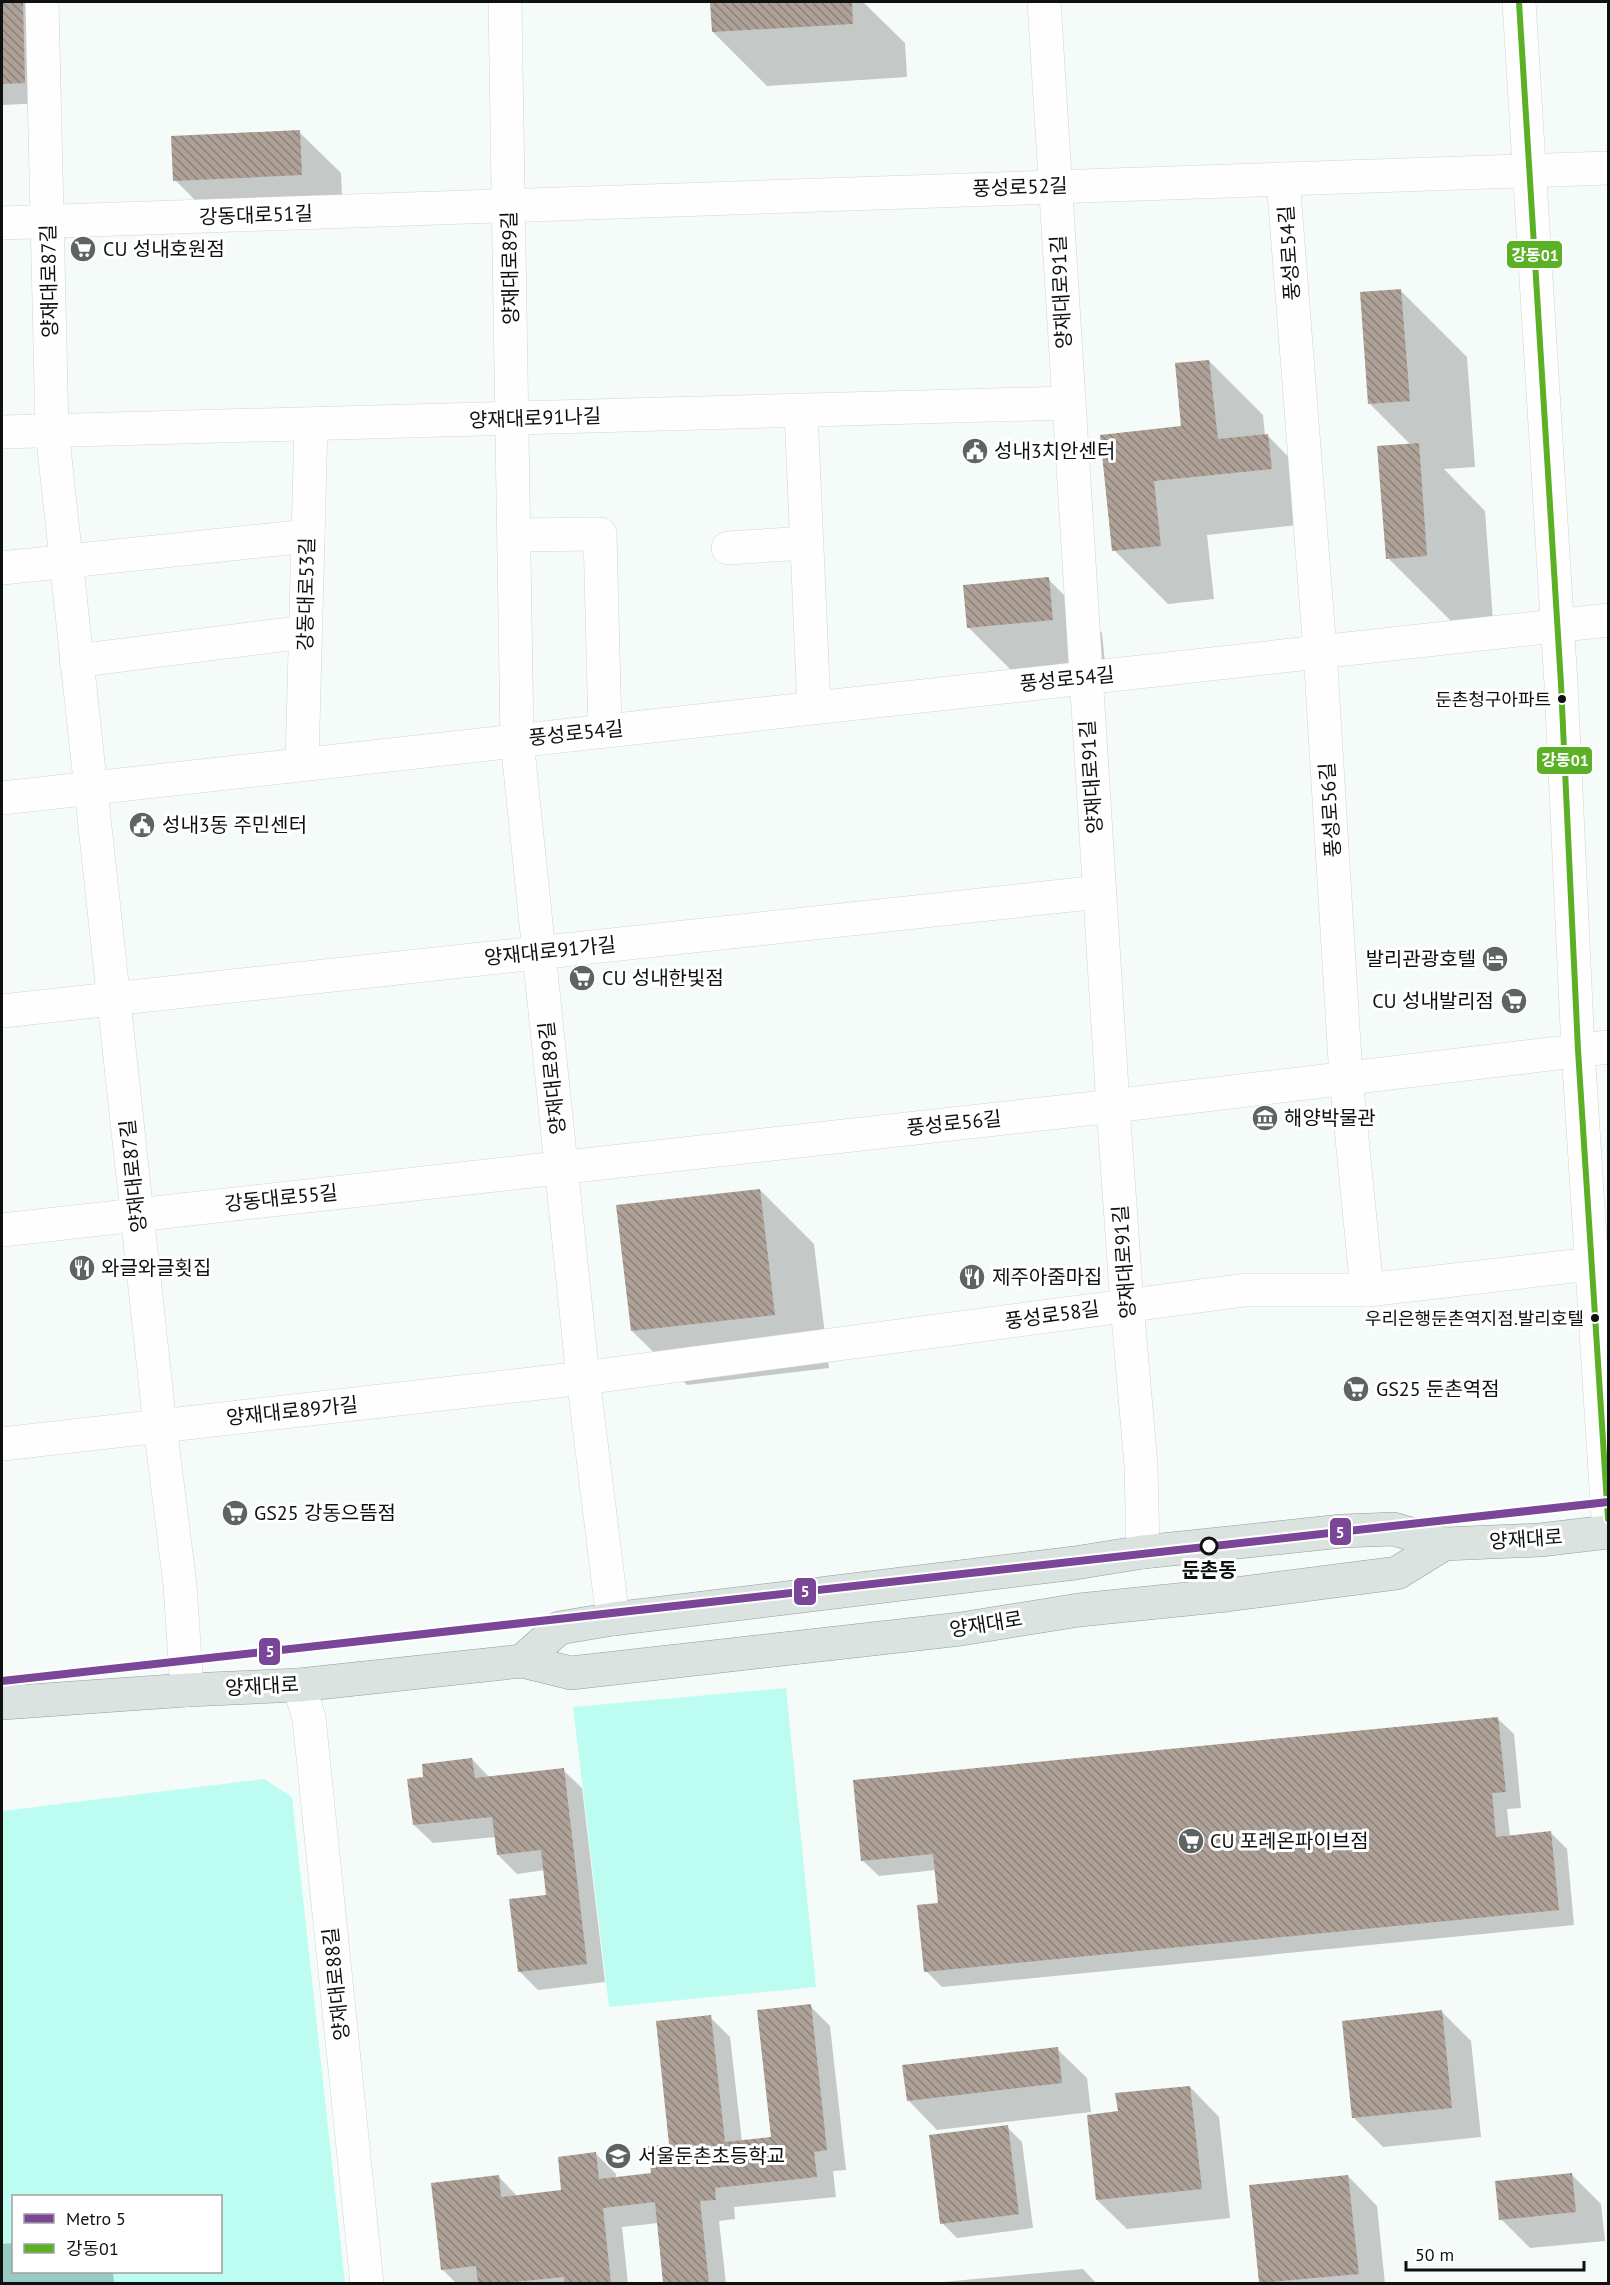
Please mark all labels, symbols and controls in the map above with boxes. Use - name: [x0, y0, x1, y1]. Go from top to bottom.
- street label: 풍성로52길: [972, 172, 1068, 202]
- street label: 강동대로51길: [199, 200, 313, 230]
- street label: 풍성로54길: [1273, 205, 1305, 301]
- street label: 양재대로89길: [496, 211, 524, 325]
- street label: 양재대로87길: [35, 224, 63, 338]
- supermarket icon: CU 성내호원점: [68, 234, 98, 264]
- street label: 양재대로91길: [1045, 234, 1077, 350]
- place label: CU 성내호원점: [103, 236, 225, 262]
- line badge: 강동01: [1506, 240, 1563, 269]
- text: 강동01: [1511, 245, 1559, 265]
- street label: 양재대로91나길: [468, 403, 602, 433]
- public building icon: 성내3치안센터: [960, 436, 990, 466]
- place label: 성내3치안센터: [994, 438, 1115, 464]
- street label: 강동대로53길: [292, 537, 320, 651]
- street label: 풍성로54길: [1018, 661, 1116, 697]
- place label: 둔촌청구아파트: [1435, 688, 1551, 711]
- marker: 둔촌청구아파트: [1556, 693, 1568, 705]
- street label: 풍성로54길: [527, 715, 625, 751]
- street label: 양재대로91길: [1074, 719, 1108, 835]
- line badge: 강동01: [1536, 746, 1593, 775]
- text: 강동01: [1541, 750, 1589, 770]
- street label: 풍성로56길: [1314, 762, 1346, 858]
- public building icon: 성내3동 주민센터: [127, 810, 157, 840]
- place label: 성내3동 주민센터: [162, 812, 307, 838]
- street label: 양재대로91가길: [483, 931, 617, 971]
- hotel icon: 발리관광호텔: [1480, 944, 1510, 974]
- place label: 발리관광호텔: [1366, 946, 1476, 972]
- supermarket icon: CU 성내한빛점: [567, 963, 597, 993]
- place label: CU 성내한빛점: [602, 965, 724, 991]
- supermarket icon: CU 성내발리점: [1499, 986, 1529, 1016]
- place label: CU 성내발리점: [1372, 988, 1494, 1014]
- street label: 양재대로89길: [533, 1020, 571, 1136]
- museum icon: 해양박물관: [1250, 1103, 1280, 1133]
- street label: 풍성로56길: [905, 1105, 1003, 1141]
- place label: 해양박물관: [1284, 1105, 1376, 1131]
- street label: 양재대로87길: [114, 1118, 152, 1234]
- street label: 강동대로55길: [223, 1179, 339, 1217]
- street label: 양재대로91길: [1107, 1204, 1141, 1320]
- restaurant icon: 와글와글횟집: [67, 1253, 97, 1283]
- place label: 와글와글횟집: [101, 1255, 211, 1281]
- restaurant icon: 제주아줌마집: [957, 1262, 987, 1292]
- place label: 제주아줌마집: [992, 1264, 1102, 1290]
- street label: 풍성로58길: [1003, 1295, 1101, 1335]
- place label: 우리은행둔촌역지점.발리호텔: [1365, 1307, 1584, 1330]
- marker: 우리은행둔촌역지점.발리호텔: [1589, 1312, 1601, 1324]
- supermarket icon: GS25 둔촌역점: [1341, 1374, 1371, 1404]
- place label: GS25 둔촌역점: [1376, 1376, 1500, 1402]
- street label: 양재대로89가길: [225, 1391, 359, 1431]
- supermarket icon: GS25 강동으뜸점: [220, 1498, 250, 1528]
- place label: GS25 강동으뜸점: [254, 1500, 396, 1526]
- line badge: 5: [1329, 1517, 1352, 1546]
- text: 5: [1335, 1522, 1345, 1542]
- street label: 양재대로: [1488, 1523, 1564, 1555]
- marker: 둔촌동: [1200, 1537, 1218, 1555]
- place label: 둔촌동: [1181, 1557, 1237, 1583]
- line badge: 5: [793, 1577, 817, 1606]
- text: 5: [800, 1581, 810, 1601]
- street label: 양재대로: [948, 1605, 1024, 1643]
- line badge: 5: [258, 1637, 281, 1666]
- text: 5: [265, 1641, 275, 1661]
- street label: 양재대로: [225, 1671, 299, 1701]
- supermarket icon: CU 포레온파이브점: [1176, 1826, 1206, 1856]
- place label: CU 포레온파이브점: [1210, 1828, 1369, 1854]
- street label: 양재대로88길: [317, 1926, 355, 2042]
- school or university icon: 서울둔촌초등학교: [603, 2141, 633, 2171]
- place label: 서울둔촌초등학교: [638, 2143, 785, 2169]
- legend: [12, 2195, 222, 2273]
- text: Metro 5: [66, 2207, 126, 2230]
- scale bar: [1406, 2234, 1584, 2272]
- text: 강동01: [66, 2237, 119, 2260]
- text: 50 m: [1415, 2243, 1454, 2266]

